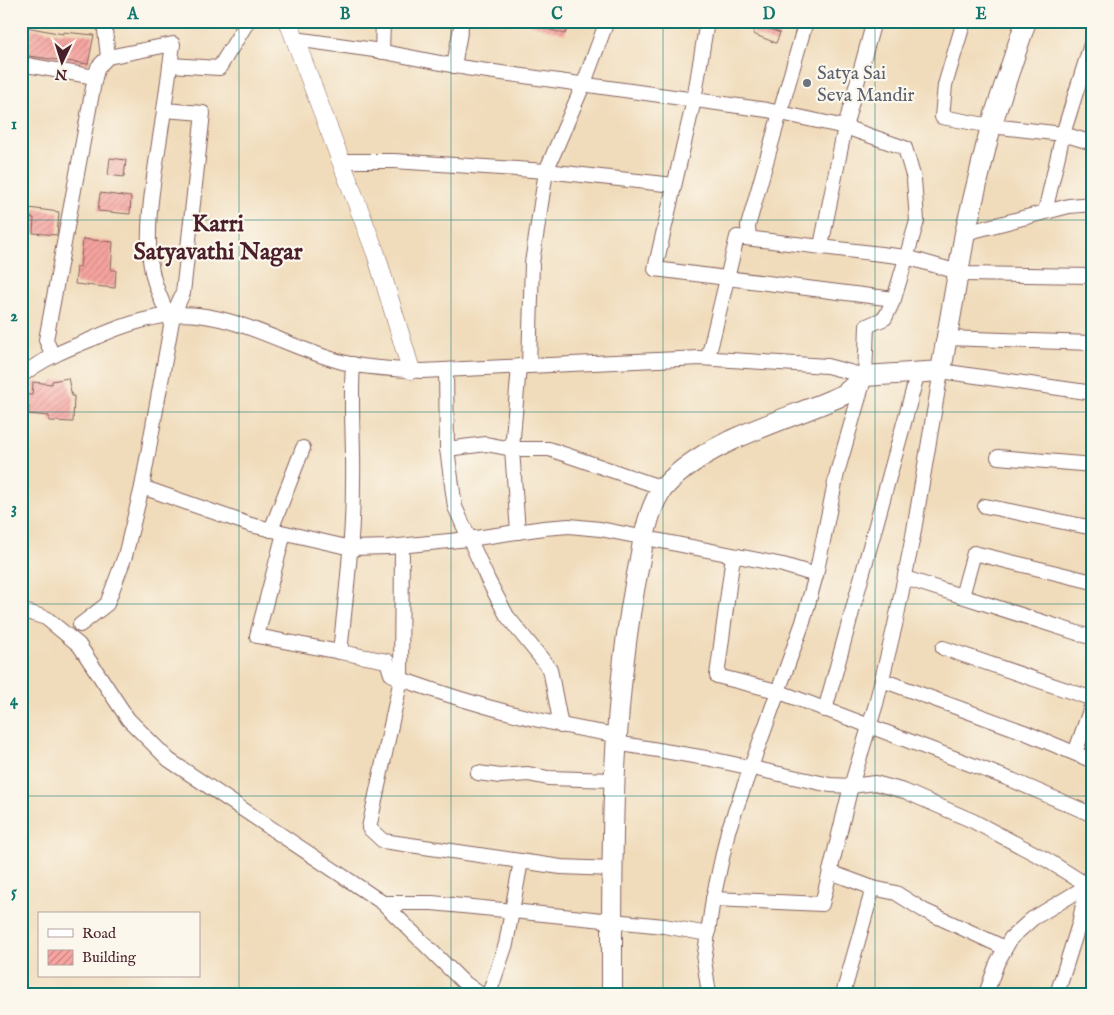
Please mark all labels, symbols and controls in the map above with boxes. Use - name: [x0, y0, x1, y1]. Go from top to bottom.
- text: A: [127, 5, 140, 25]
- text: B: [340, 5, 351, 25]
- text: C: [551, 5, 563, 25]
- text: D: [763, 5, 776, 25]
- text: E: [975, 5, 987, 25]
- north arrow: [38, 38, 88, 88]
- place label: Satya Sai Seva Mandir: [817, 62, 915, 108]
- text: N: [54, 65, 69, 83]
- marker: Satya Sai Seva Mandir: [801, 77, 813, 89]
- text: 1: [11, 115, 17, 135]
- district label: Karri Satyavathi Nagar: [134, 209, 303, 268]
- text: 2: [10, 307, 18, 327]
- text: 3: [11, 499, 17, 519]
- text: 4: [10, 691, 19, 711]
- text: 5: [11, 883, 17, 903]
- legend: [38, 912, 200, 978]
- text: Road: [82, 924, 117, 943]
- text: Building: [82, 948, 137, 967]

